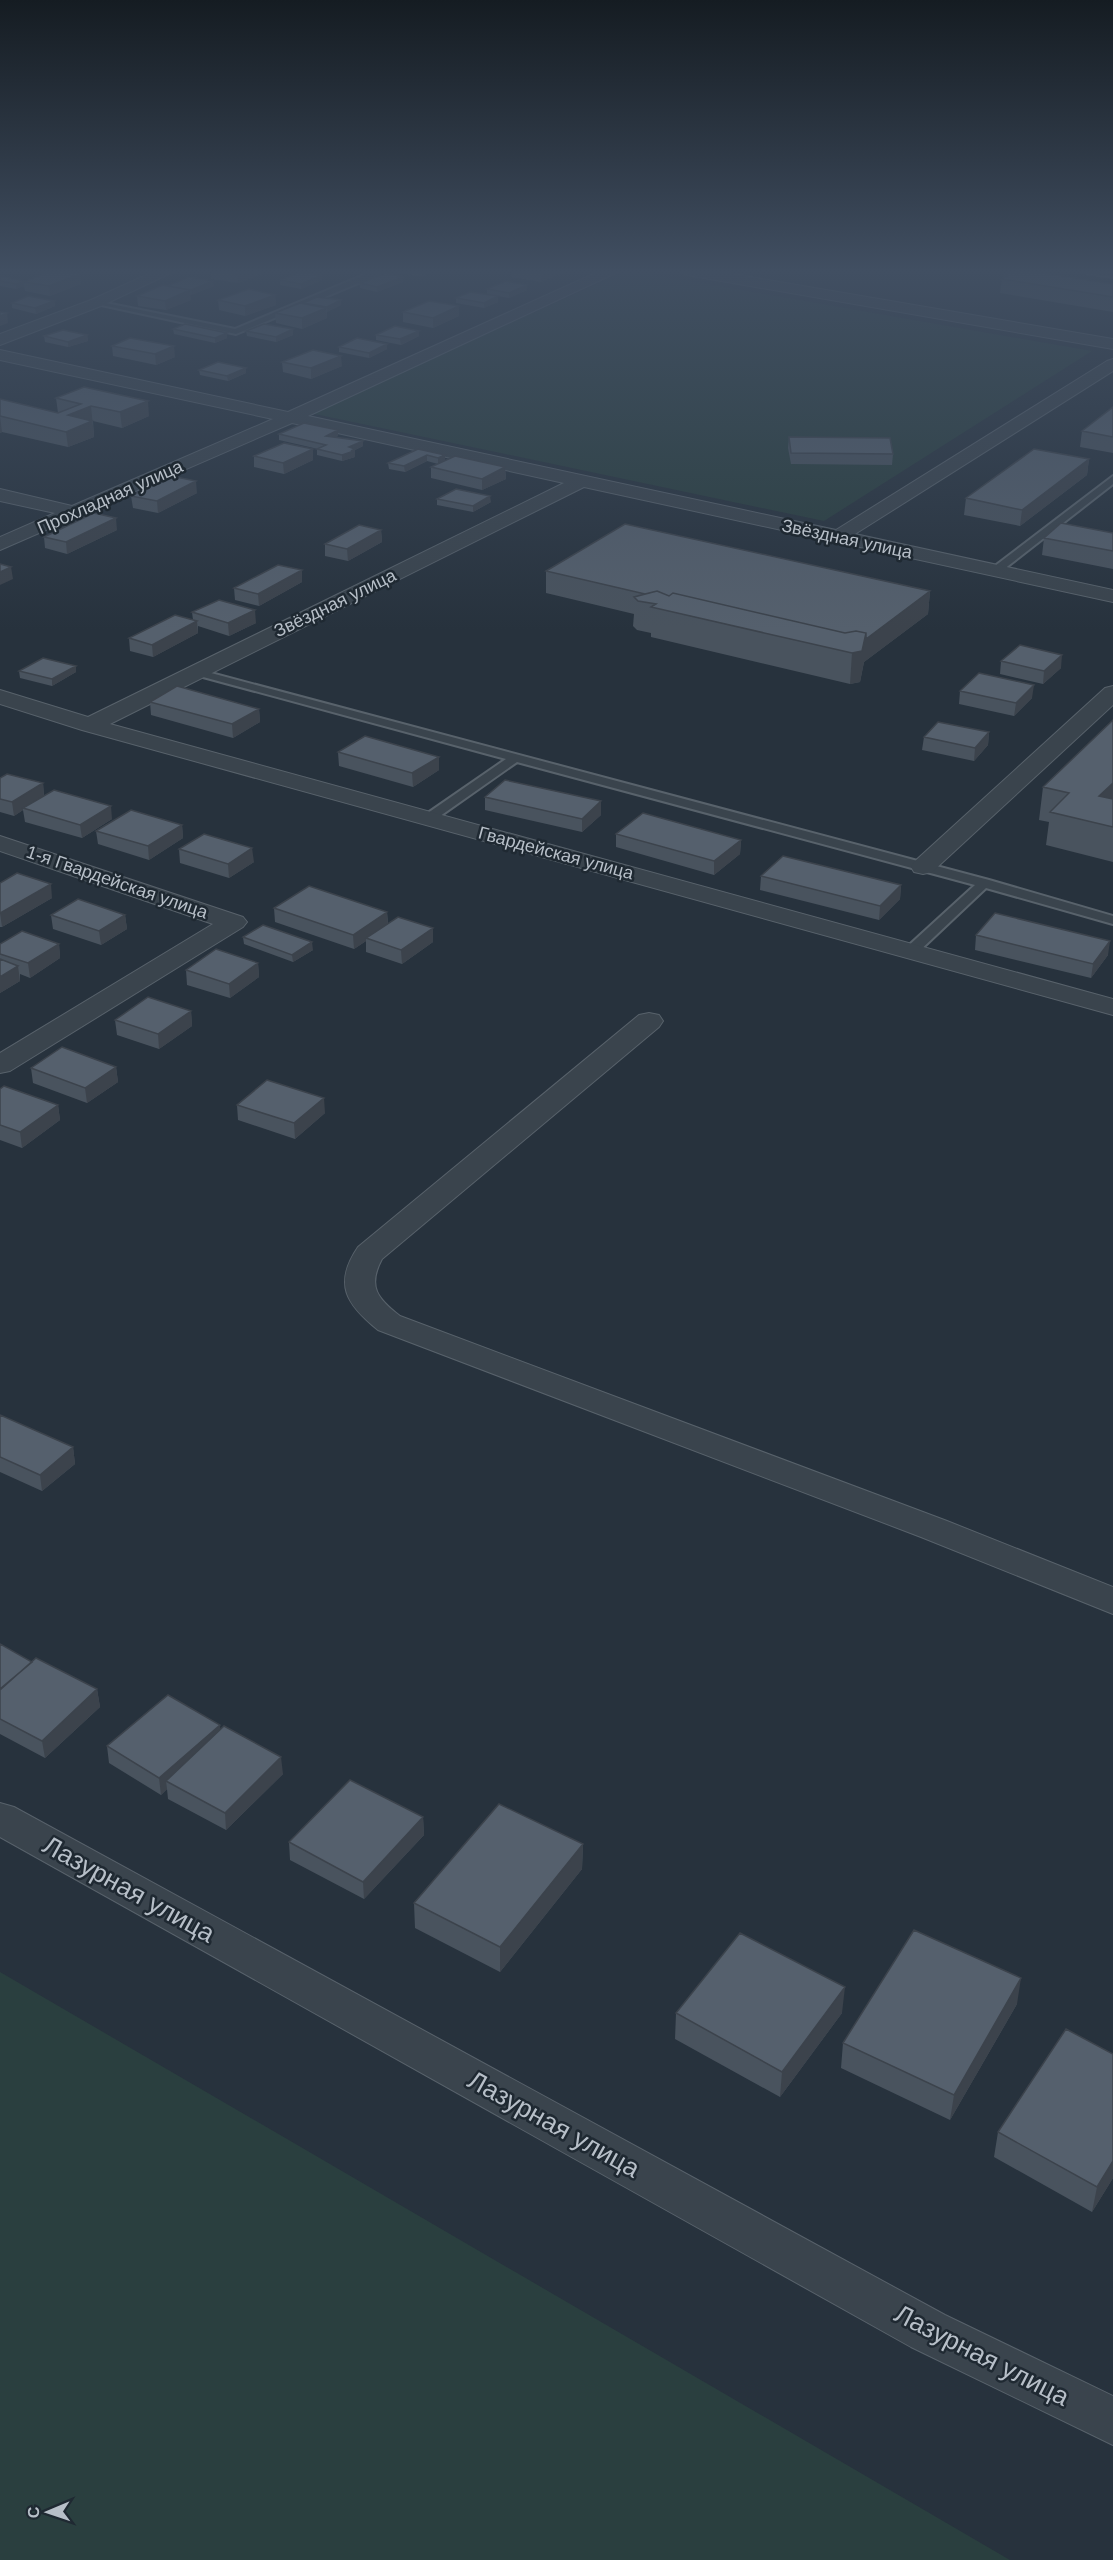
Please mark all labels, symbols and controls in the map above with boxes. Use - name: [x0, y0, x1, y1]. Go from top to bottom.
- street label: Прохладная улица: [34, 456, 187, 538]
- street label: Звёздная улица: [780, 515, 915, 563]
- street label: Звёздная улица: [271, 564, 400, 641]
- street label: Гвардейская улица: [476, 823, 637, 884]
- street label: 1-я Гвардейская улица: [24, 842, 211, 923]
- street label: Лазурная улица: [38, 1829, 221, 1949]
- street label: Лазурная улица: [463, 2064, 646, 2184]
- street label: Лазурная улица: [890, 2298, 1075, 2412]
- north arrow: [18, 2482, 78, 2542]
- text: С: [25, 2506, 42, 2519]

